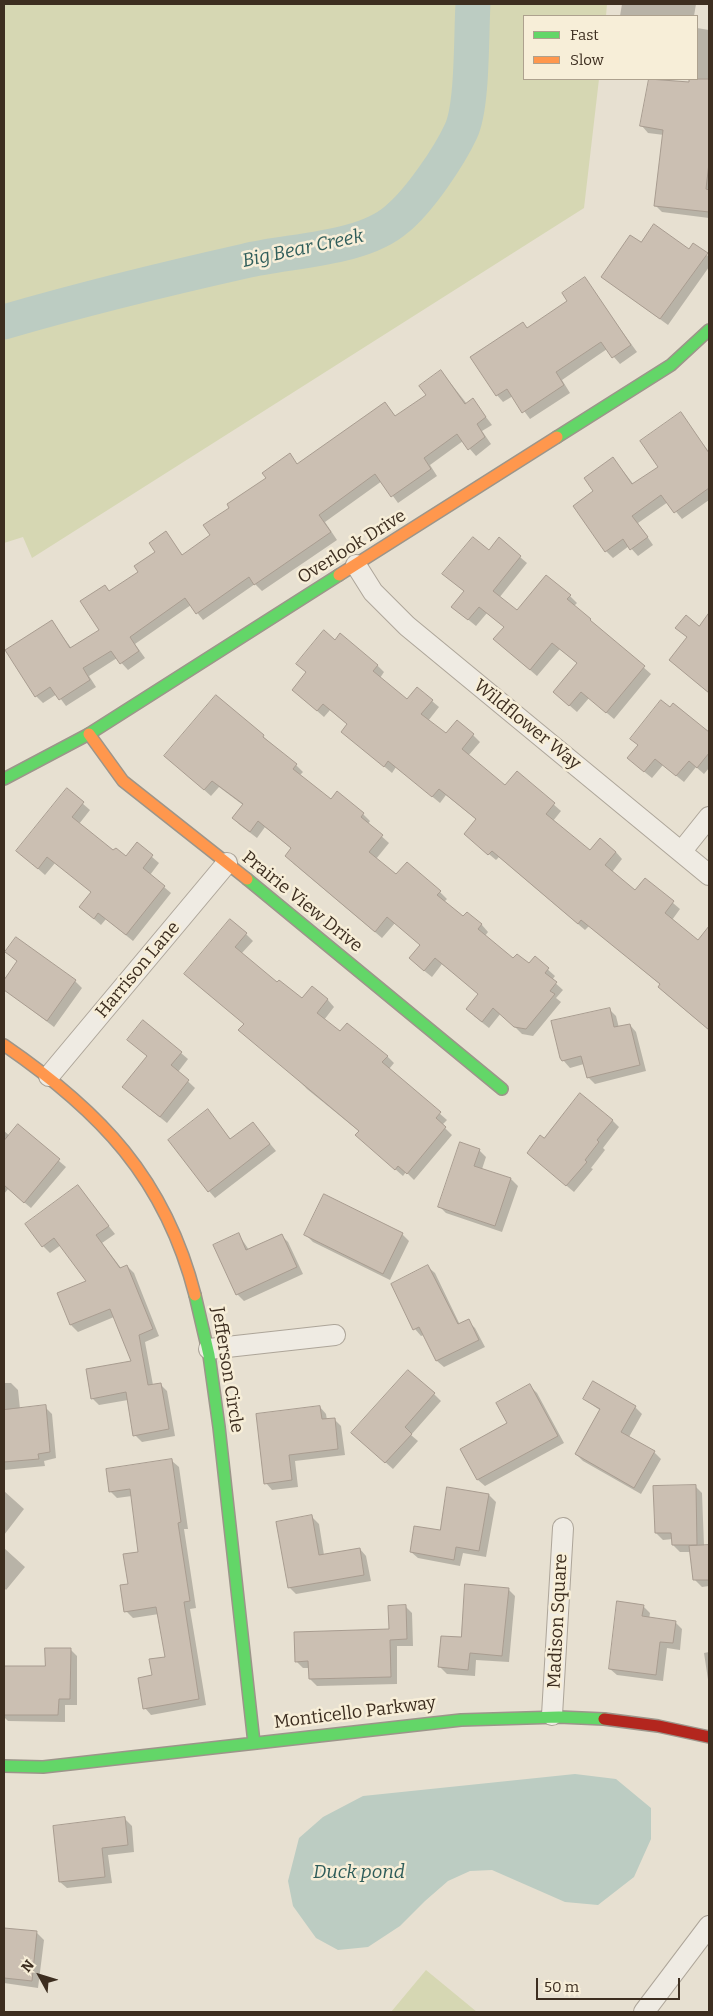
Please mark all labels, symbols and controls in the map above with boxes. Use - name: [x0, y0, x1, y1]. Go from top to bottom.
- legend: [523, 15, 698, 80]
- text: Fast: [570, 26, 599, 44]
- text: Slow: [570, 51, 604, 69]
- water label: Big Bear Creek: [240, 225, 366, 273]
- street label: Overlook Drive: [294, 505, 410, 589]
- street label: Wildflower Way: [469, 675, 585, 775]
- street label: Prairie View Drive: [237, 847, 367, 957]
- street label: Harrison Lane: [91, 917, 185, 1023]
- street label: Jefferson Circle: [206, 1306, 248, 1434]
- street label: Madison Square: [544, 1553, 572, 1689]
- street label: Monticello Parkway: [273, 1692, 437, 1734]
- water label: Duck pond: [313, 1862, 405, 1884]
- north arrow: [15, 1951, 65, 2001]
- text: N: [18, 1957, 38, 1976]
- scale bar: [538, 1968, 682, 2000]
- text: 50 m: [544, 1978, 579, 1996]

